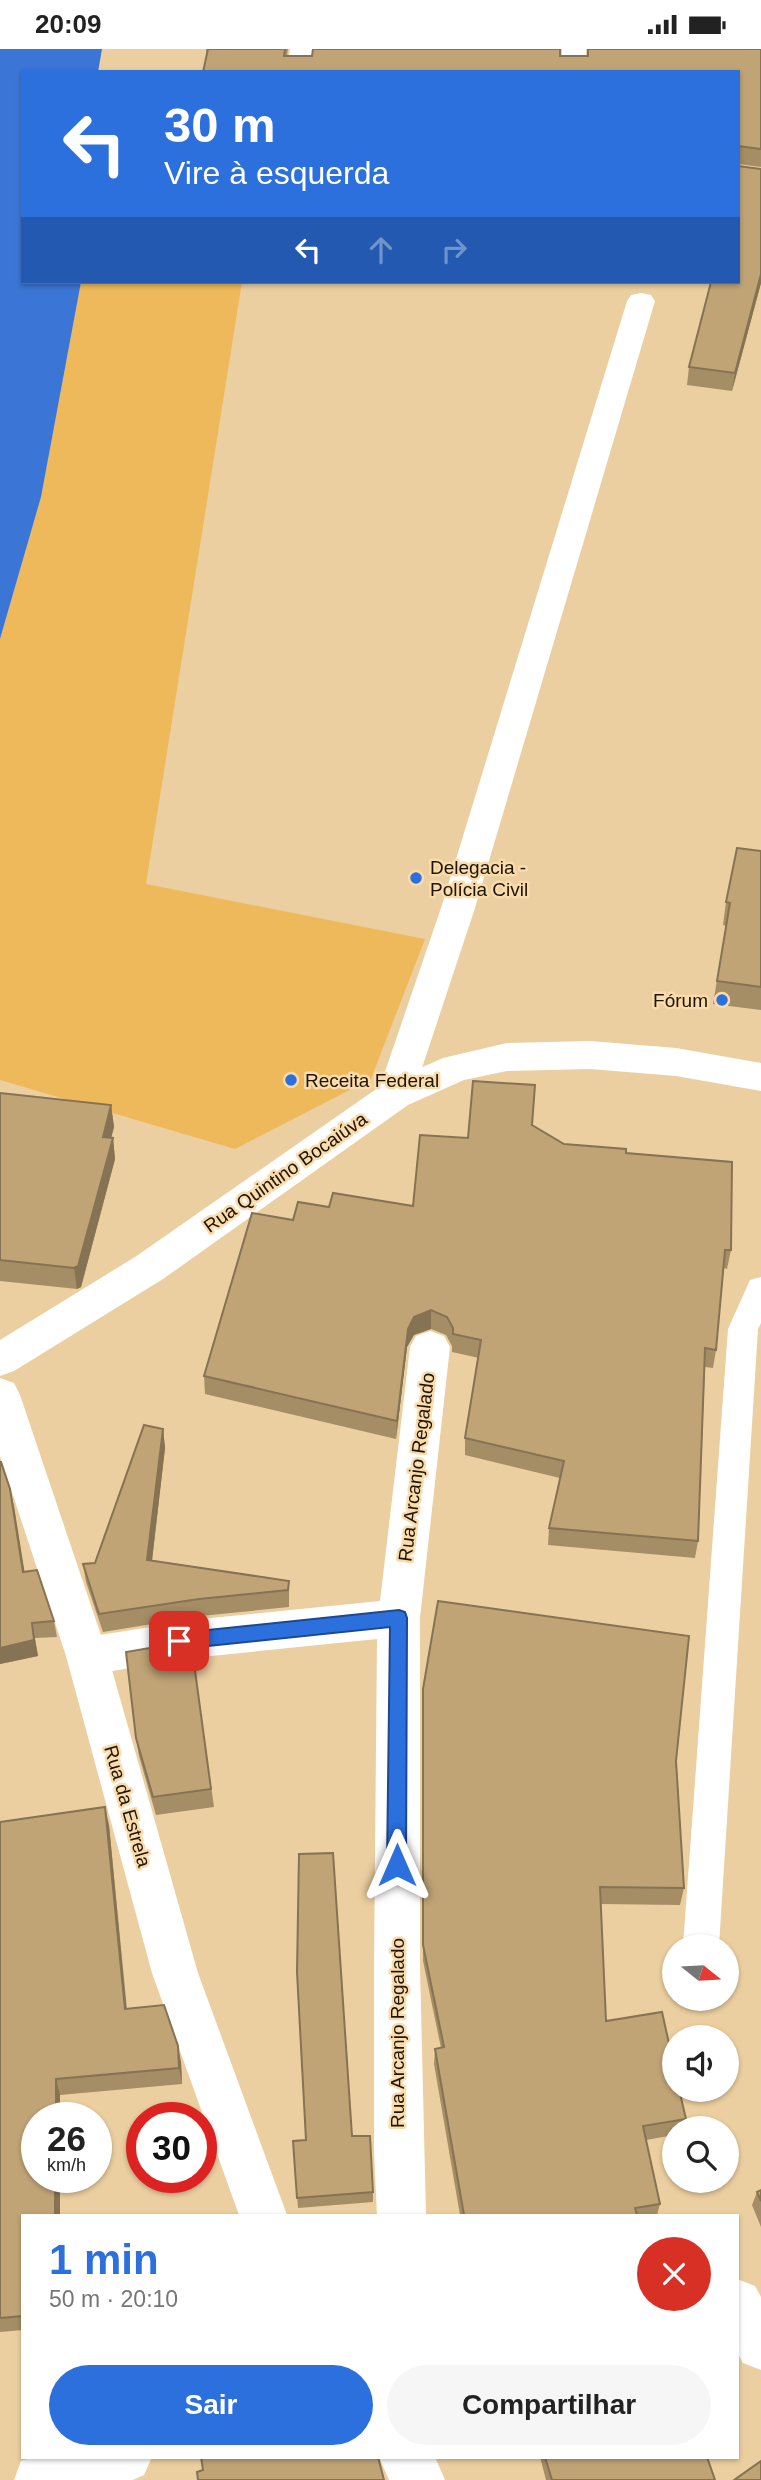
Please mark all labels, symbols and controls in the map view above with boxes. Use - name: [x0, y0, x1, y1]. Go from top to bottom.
- text: 20:09: [35, 9, 102, 39]
- icon: left: [49, 98, 140, 189]
- text: 30 m: [164, 98, 276, 152]
- text: Vire à esquerda: [164, 155, 389, 191]
- icon: left: [289, 231, 327, 269]
- icon: ahead: [362, 231, 400, 269]
- icon: right: [435, 231, 473, 269]
- place label: Delegacia - Polícia Civil: [430, 857, 528, 900]
- marker: Delegacia - Polícia Civil: [408, 870, 424, 886]
- place label: Fórum: [653, 990, 708, 1011]
- marker: Fórum: [714, 992, 730, 1008]
- place label: Receita Federal: [305, 1070, 439, 1091]
- marker: Receita Federal: [283, 1072, 299, 1088]
- street label: Rua Quintino Bocaiúva: [200, 1108, 371, 1237]
- street label: Rua Arcanjo Regalado: [394, 1371, 439, 1563]
- pin: [149, 1611, 209, 1671]
- icon: arrive: [160, 1622, 198, 1660]
- street label: Rua da Estrela: [100, 1743, 155, 1870]
- position arrow: [360, 1828, 434, 1902]
- north arrow: [662, 1934, 738, 2011]
- map controls: [662, 1934, 739, 2193]
- street label: Rua Arcanjo Regalado: [387, 1938, 408, 2128]
- button: sound: [662, 2025, 739, 2102]
- speed limit sign: 30: [126, 2102, 217, 2193]
- button: search: [662, 2116, 739, 2193]
- text: 26: [47, 2119, 86, 2158]
- text: km/h: [47, 2155, 86, 2175]
- text: 1 min: [49, 2236, 159, 2283]
- button: close: [637, 2237, 711, 2311]
- text: 50 m · 20:10: [49, 2286, 178, 2312]
- button: Sair: [49, 2365, 373, 2445]
- button: Compartilhar: [387, 2365, 711, 2445]

